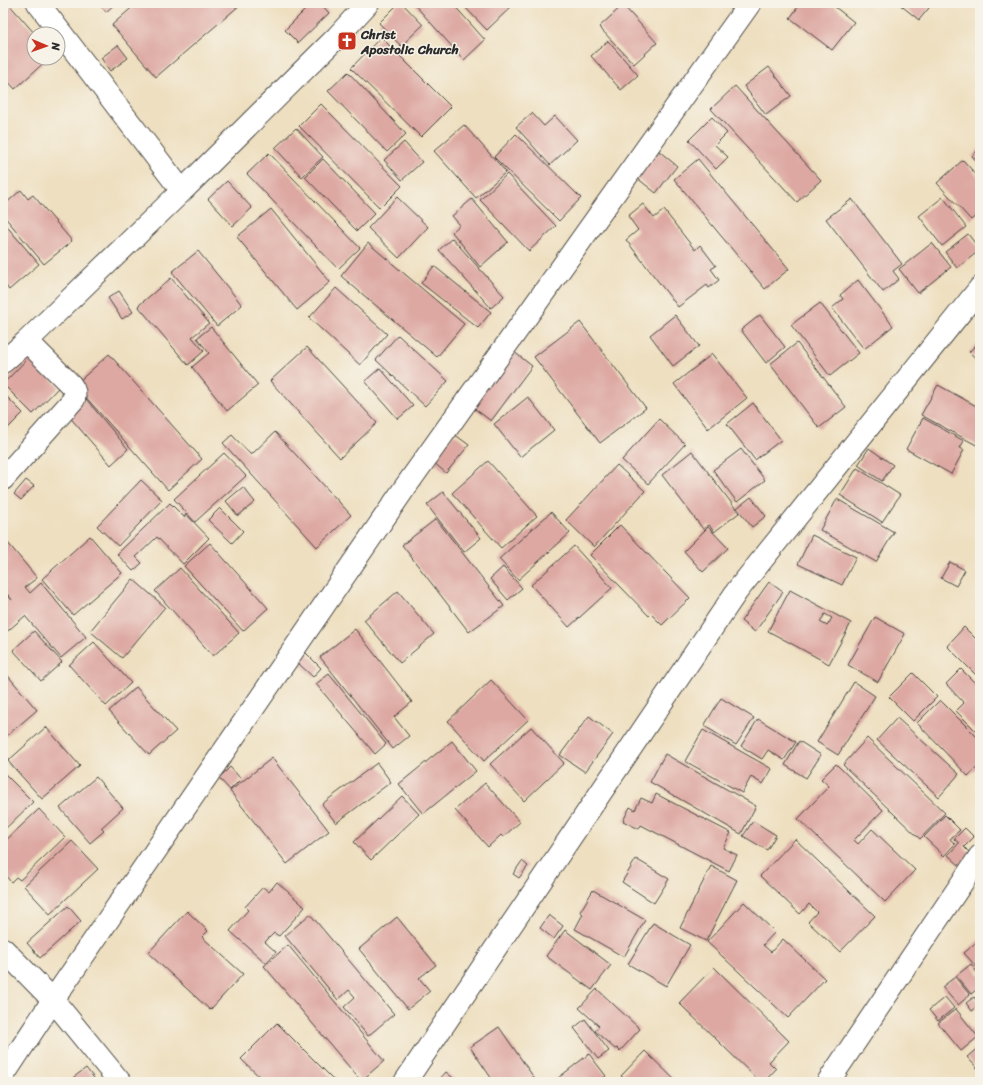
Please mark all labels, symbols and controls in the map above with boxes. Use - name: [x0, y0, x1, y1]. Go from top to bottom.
- place label: Christ Apostolic Church: [360, 23, 459, 61]
- north arrow: [26, 26, 66, 66]
- church icon: Christ Apostolic Church: [336, 30, 358, 52]
- text: N: [46, 41, 65, 51]

